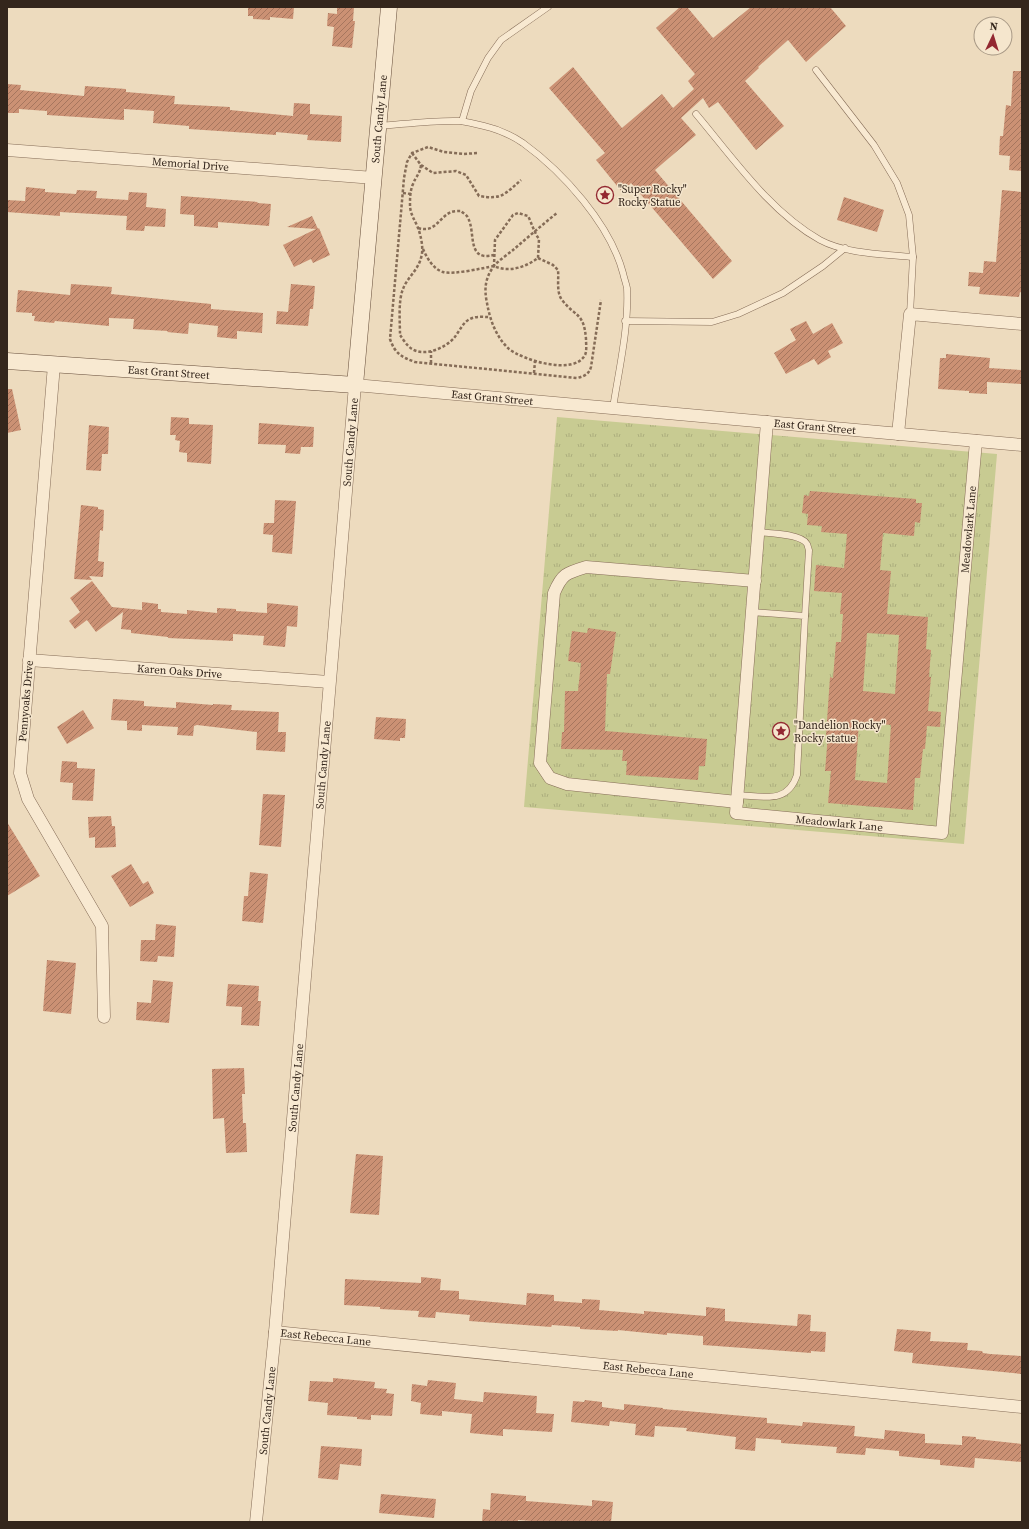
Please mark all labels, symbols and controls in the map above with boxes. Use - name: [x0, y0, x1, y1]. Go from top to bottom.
- north arrow: [973, 16, 1013, 56]
- text: N: [989, 19, 998, 34]
- street label: South Candy Lane: [367, 74, 390, 164]
- street label: Memorial Drive: [151, 154, 230, 174]
- place label: "Super Rocky" Rocky Statue: [618, 182, 687, 210]
- place icon: "Super Rocky" Rocky Statue: [595, 185, 615, 205]
- street label: East Grant Street: [127, 362, 210, 382]
- street label: East Grant Street: [451, 386, 534, 409]
- street label: South Candy Lane: [339, 397, 361, 487]
- street label: East Grant Street: [773, 415, 857, 438]
- street label: Meadowlark Lane: [957, 485, 980, 574]
- street label: Pennyoaks Drive: [15, 659, 37, 742]
- street label: Karen Oaks Drive: [136, 660, 223, 682]
- place label: "Dandelion Rocky" Rocky statue: [794, 718, 885, 746]
- street label: South Candy Lane: [312, 720, 334, 810]
- place icon: "Dandelion Rocky" Rocky statue: [771, 721, 791, 741]
- street label: Meadowlark Lane: [795, 811, 884, 835]
- street label: South Candy Lane: [284, 1043, 307, 1133]
- street label: East Rebecca Lane: [280, 1325, 372, 1349]
- street label: East Rebecca Lane: [602, 1357, 695, 1382]
- street label: South Candy Lane: [255, 1365, 279, 1455]

